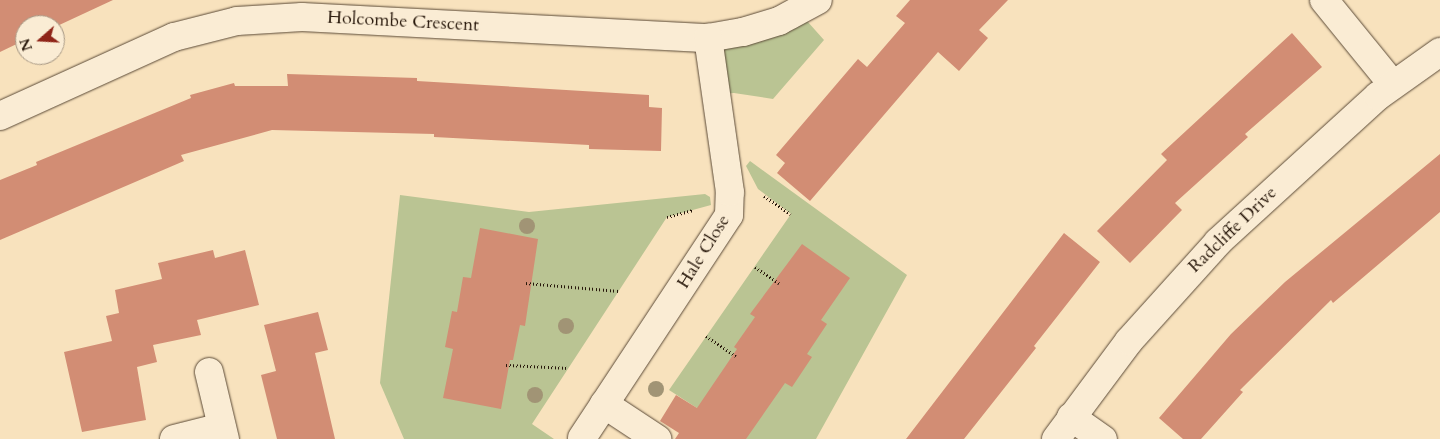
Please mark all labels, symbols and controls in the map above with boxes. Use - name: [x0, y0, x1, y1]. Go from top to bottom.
- street label: Holcombe Crescent: [327, 7, 479, 37]
- north arrow: [15, 15, 65, 65]
- text: N: [15, 36, 37, 54]
- street label: Radcliffe Drive: [1184, 182, 1282, 278]
- street label: Hale Close: [673, 211, 735, 293]

